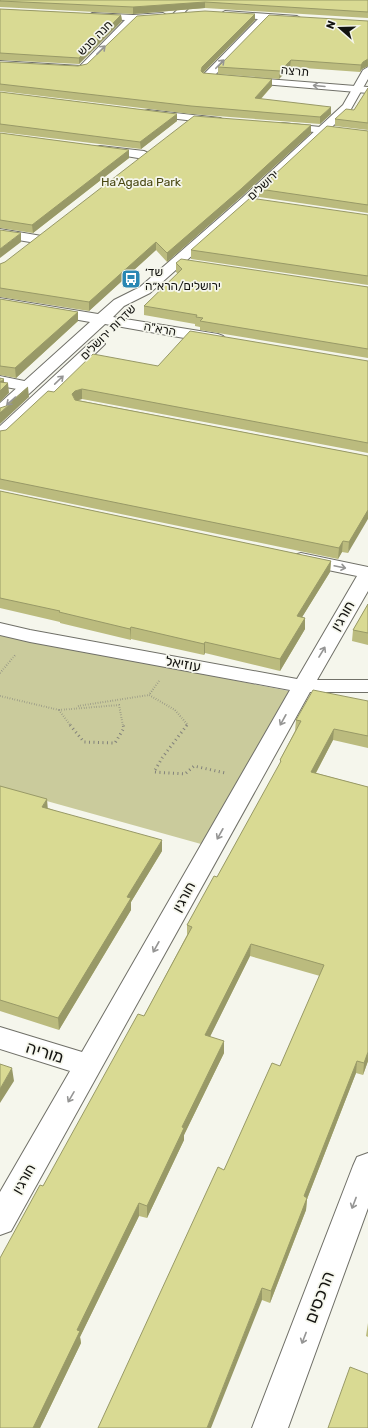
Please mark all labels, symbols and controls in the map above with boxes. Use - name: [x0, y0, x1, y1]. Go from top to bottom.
- north arrow: [320, 8, 360, 48]
- street label: חנה סנש: [75, 18, 115, 58]
- text: N: [324, 19, 339, 31]
- one-way arrow: [96, 45, 106, 55]
- one-way arrow: [215, 59, 225, 69]
- street label: תרצה: [280, 63, 310, 79]
- one-way arrow: [313, 82, 326, 90]
- street label: ירושלים: [245, 167, 281, 203]
- park label: Ha'Agada Park: [101, 175, 182, 189]
- place label: שד׳ ירושלים/הרא״ה: [145, 265, 221, 293]
- bus stop icon: שד׳ ירושלים/הרא״ה: [120, 268, 142, 290]
- street label: שדרות ירושלים: [77, 301, 139, 363]
- street label: הרא"ה: [143, 319, 177, 339]
- one-way arrow: [54, 375, 64, 385]
- one-way arrow: [7, 396, 17, 405]
- one-way arrow: [333, 564, 346, 572]
- street label: חורגין: [327, 598, 359, 634]
- one-way arrow: [318, 646, 326, 658]
- street label: עוזיאל: [164, 653, 202, 675]
- one-way arrow: [278, 714, 286, 726]
- one-way arrow: [215, 827, 223, 839]
- street label: חורגין: [169, 879, 199, 915]
- one-way arrow: [151, 941, 159, 953]
- street label: מוריה: [24, 1037, 66, 1067]
- one-way arrow: [67, 1091, 75, 1103]
- street label: חורגין: [9, 1161, 39, 1197]
- one-way arrow: [350, 1196, 358, 1208]
- street label: הרכסים: [300, 1268, 338, 1326]
- one-way arrow: [299, 1331, 307, 1343]

